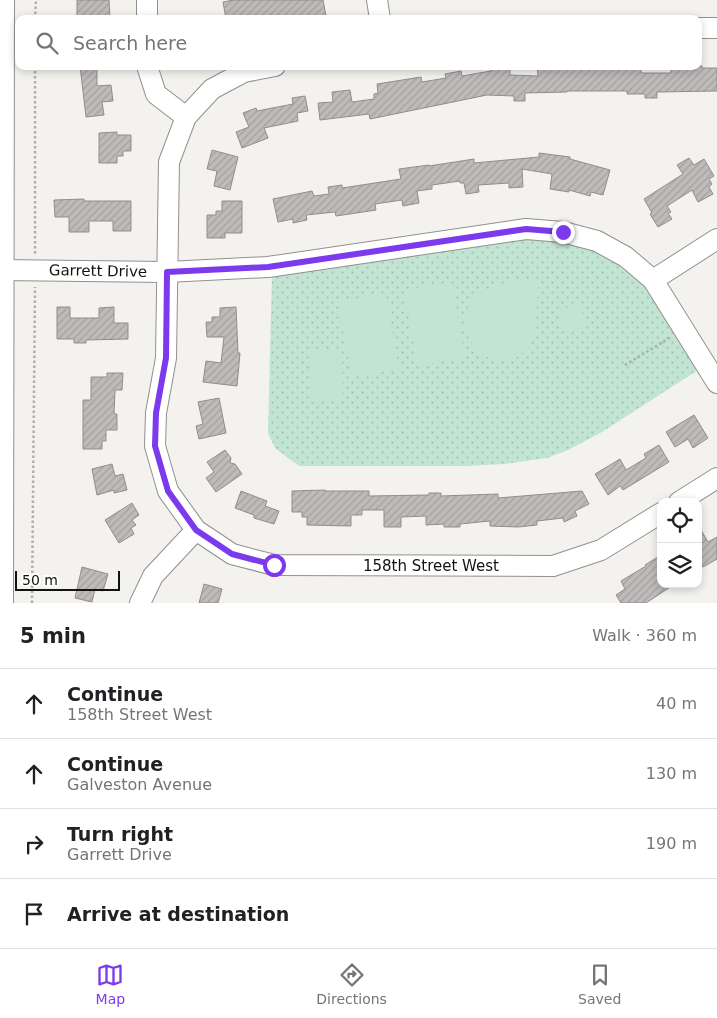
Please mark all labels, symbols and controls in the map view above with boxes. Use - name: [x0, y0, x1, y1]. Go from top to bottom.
- search box: [15, 15, 702, 70]
- icon: search: [33, 29, 61, 57]
- text: Search here: [73, 32, 187, 54]
- route end: [552, 221, 575, 244]
- street label: Garrett Drive: [49, 261, 147, 281]
- map controls: [657, 498, 702, 588]
- button: locate: [657, 498, 702, 543]
- button: layers: [657, 543, 702, 588]
- route start: [263, 554, 286, 577]
- street label: 158th Street West: [363, 557, 499, 575]
- scale bar: [15, 568, 120, 591]
- text: 50 m: [22, 572, 58, 588]
- text: 5 min: [20, 624, 86, 648]
- text: Walk · 360 m: [592, 626, 697, 645]
- text: Continue: [67, 683, 163, 705]
- icon: ahead: [20, 690, 48, 718]
- text: 40 m: [656, 694, 697, 713]
- text: 158th Street West: [67, 705, 212, 724]
- text: Continue: [67, 753, 163, 775]
- icon: ahead: [20, 760, 48, 788]
- text: 130 m: [646, 764, 697, 783]
- text: Galveston Avenue: [67, 775, 212, 794]
- text: Turn right: [67, 823, 173, 845]
- icon: right: [20, 830, 48, 858]
- text: 190 m: [646, 834, 697, 853]
- text: Garrett Drive: [67, 845, 172, 864]
- icon: arrive: [20, 900, 48, 928]
- text: Arrive at destination: [67, 903, 289, 925]
- tab: Map: [96, 961, 125, 1007]
- tab: Directions: [316, 961, 387, 1007]
- tab: Saved: [578, 961, 621, 1007]

